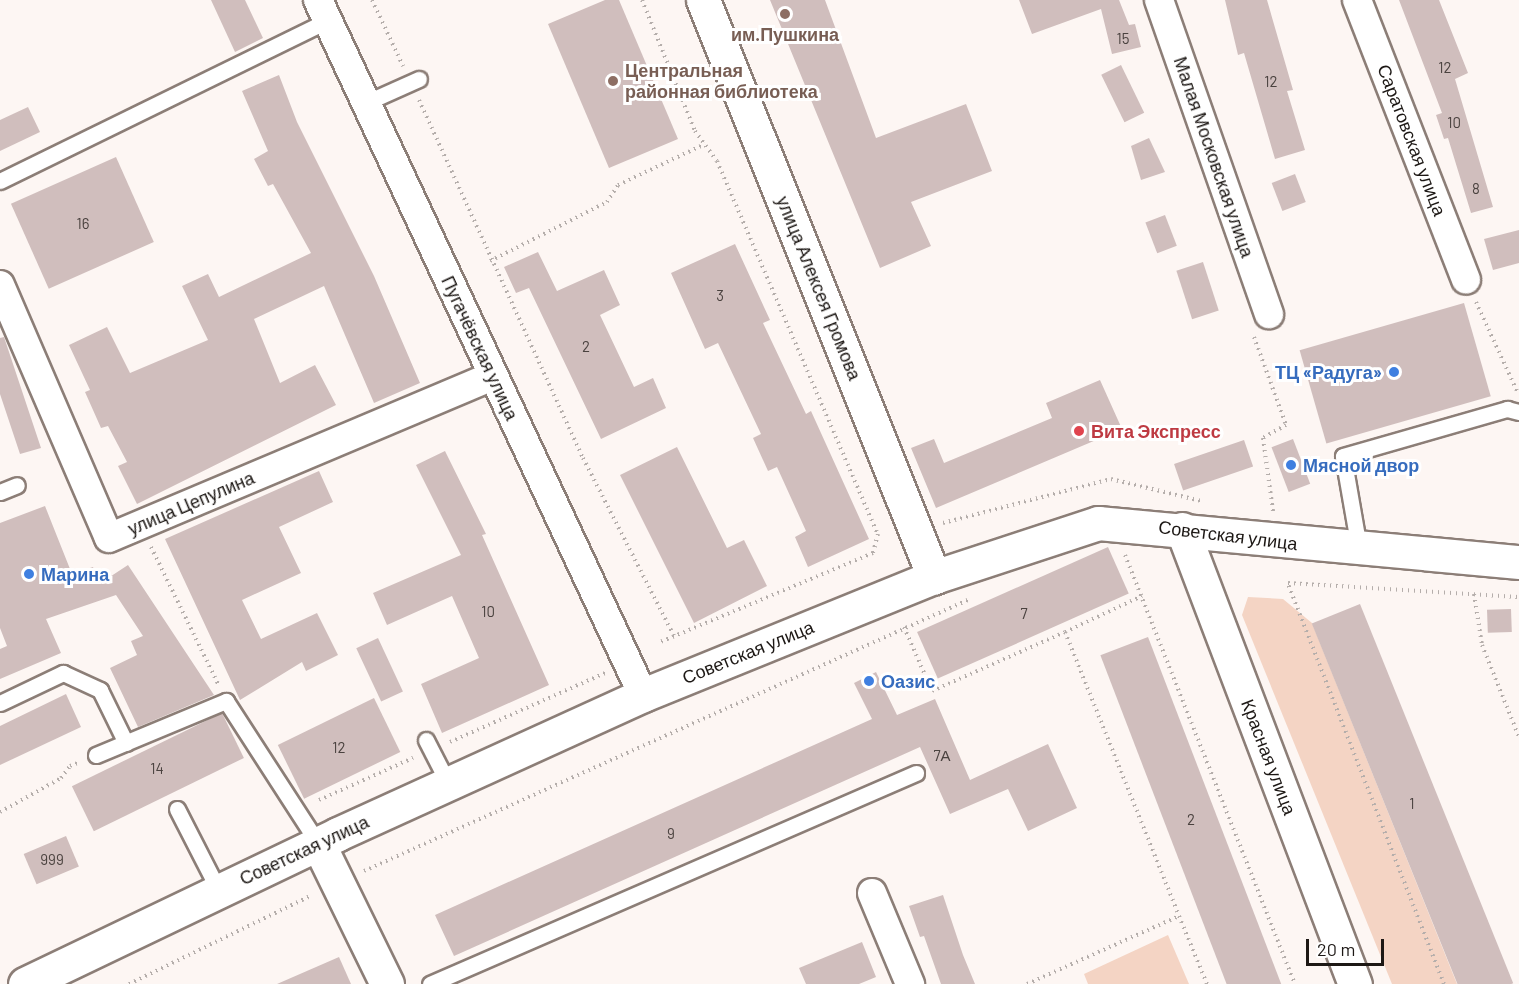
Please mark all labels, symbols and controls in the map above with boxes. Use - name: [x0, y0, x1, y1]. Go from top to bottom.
- marker: им.Пушкина: [778, 7, 792, 21]
- place label: им.Пушкина: [731, 23, 839, 45]
- house number: 15: [1117, 30, 1129, 48]
- street label: Малая Московская улица: [1169, 54, 1259, 260]
- house number: 12: [1438, 59, 1452, 77]
- place label: Центральная районная библиотека: [625, 60, 818, 103]
- street label: Саратовская улица: [1373, 61, 1451, 219]
- house number: 12: [1264, 73, 1278, 91]
- marker: Центральная районная библиотека: [606, 74, 620, 88]
- house number: 10: [1447, 114, 1461, 132]
- house number: 8: [1472, 180, 1480, 198]
- street label: улица Алексея Громова: [772, 193, 866, 383]
- house number: 16: [77, 215, 89, 233]
- street label: Пугачёвская улица: [437, 272, 523, 424]
- house number: 3: [716, 287, 724, 305]
- house number: 2: [582, 338, 590, 356]
- place label: ТЦ «Радуга»: [1275, 361, 1382, 383]
- marker: ТЦ «Радуга»: [1387, 365, 1401, 379]
- place label: Вита Экспресс: [1091, 420, 1221, 442]
- marker: Вита Экспресс: [1072, 424, 1086, 438]
- place label: Мясной двор: [1303, 454, 1419, 476]
- marker: Мясной двор: [1284, 458, 1298, 472]
- street label: улица Цепулина: [125, 467, 257, 539]
- street label: Советская улица: [1157, 516, 1299, 554]
- place label: Марина: [41, 563, 109, 585]
- marker: Марина: [22, 567, 36, 581]
- house number: 10: [481, 603, 495, 621]
- house number: 7: [1020, 605, 1028, 623]
- street label: Советская улица: [679, 616, 817, 688]
- place label: Оазис: [881, 670, 935, 692]
- marker: Оазис: [862, 674, 876, 688]
- street label: Красная улица: [1237, 696, 1301, 818]
- house number: 12: [332, 739, 346, 757]
- house number: 7А: [933, 747, 951, 765]
- house number: 14: [150, 760, 164, 778]
- house number: 1: [1409, 795, 1415, 813]
- street label: Советская улица: [236, 811, 372, 889]
- house number: 2: [1187, 811, 1195, 829]
- house number: 9: [667, 825, 675, 843]
- house number: 999: [40, 851, 64, 869]
- scale bar: [1309, 927, 1387, 965]
- text: 20 m: [1317, 938, 1355, 960]

